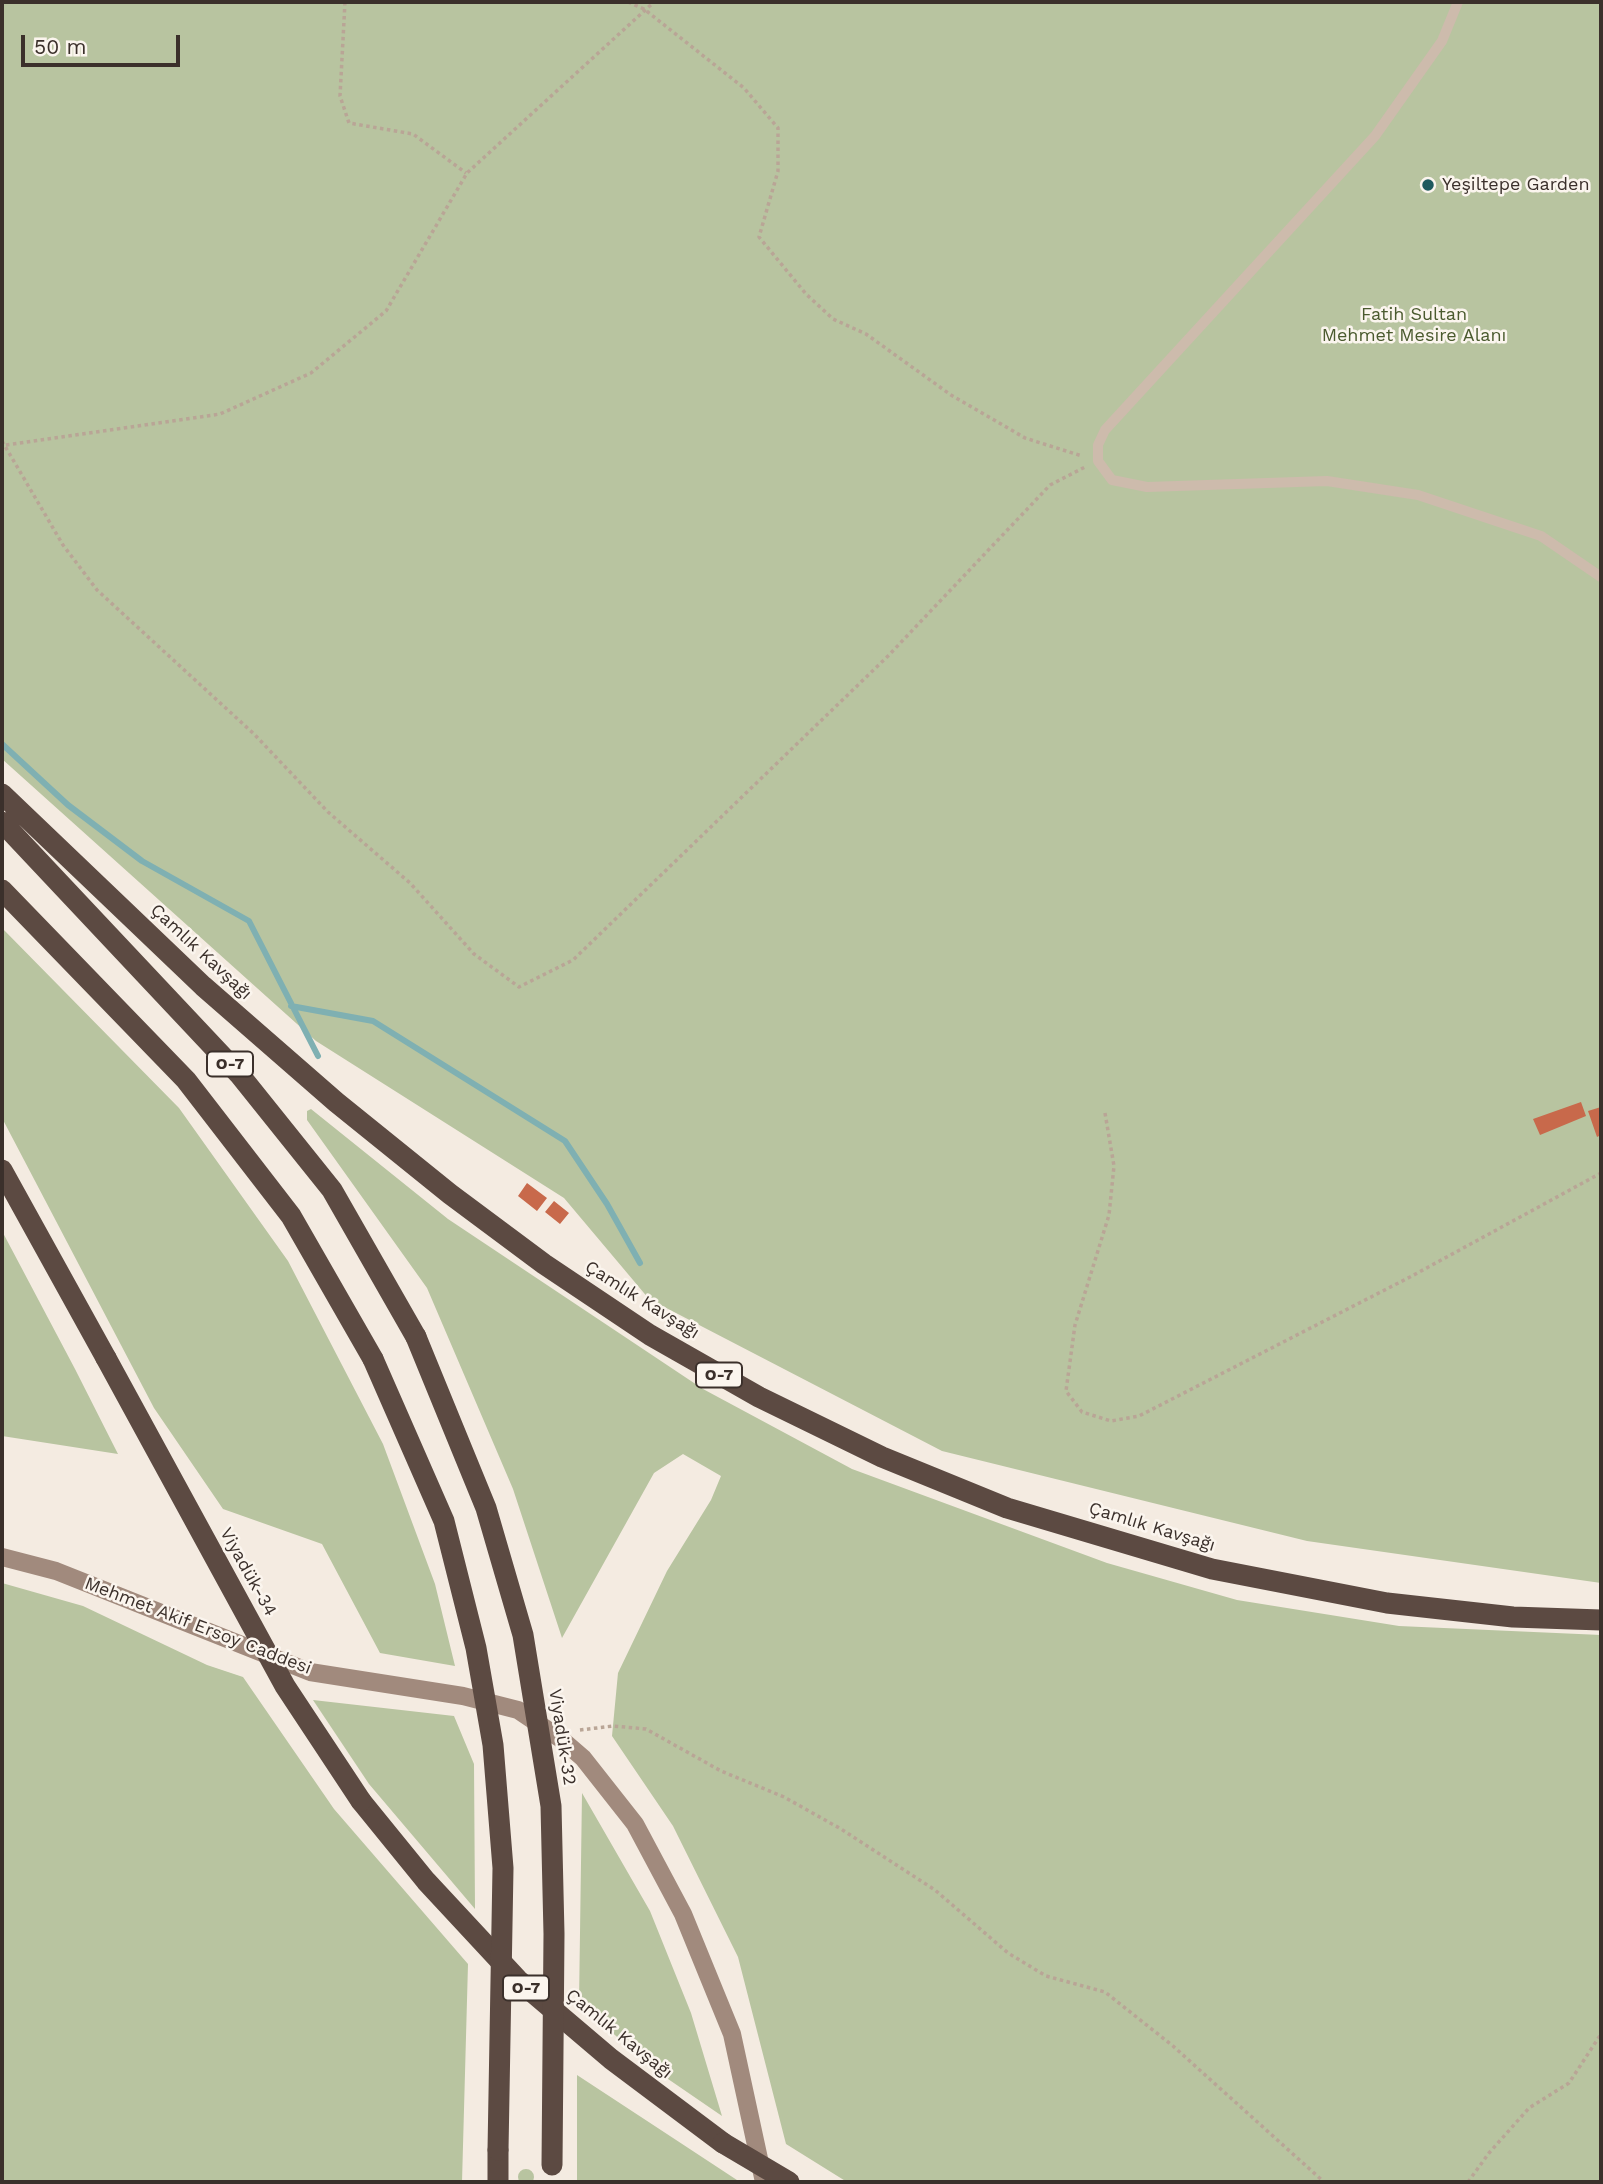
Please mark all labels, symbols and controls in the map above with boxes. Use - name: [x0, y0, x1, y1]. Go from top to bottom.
- scale bar: [24, 21, 184, 65]
- text: 50 m: [34, 34, 86, 59]
- place label: Yeşiltepe Garden: [1442, 174, 1590, 196]
- marker: Yeşiltepe Garden: [1420, 177, 1436, 193]
- park label: Fatih Sultan Mehmet Mesire Alanı: [1322, 304, 1506, 346]
- street label: Çamlık Kavşağı: [146, 899, 256, 1005]
- road number: O-7: [207, 1052, 253, 1076]
- street label: Çamlık Kavşağı: [581, 1256, 703, 1344]
- road number: O-7: [696, 1362, 742, 1387]
- street label: Çamlık Kavşağı: [1086, 1498, 1218, 1556]
- street label: Viyadük-34: [215, 1524, 281, 1620]
- street label: Mehmet Akif Ersoy Caddesi: [81, 1573, 315, 1679]
- street label: Viyadük-32: [544, 1687, 580, 1787]
- road number: O-7: [503, 1976, 549, 2000]
- street label: Çamlık Kavşağı: [561, 1984, 677, 2084]

